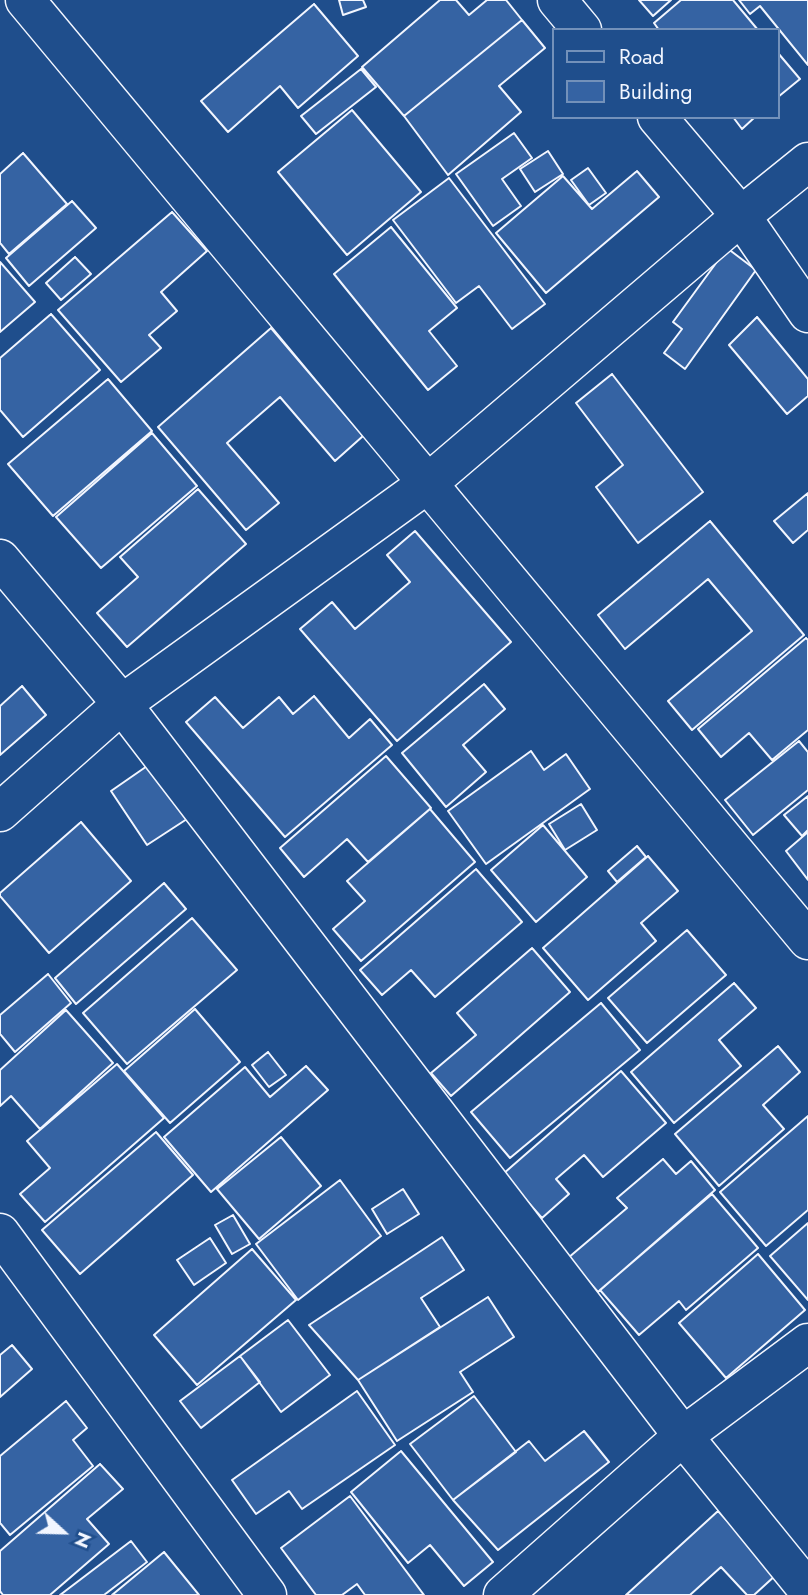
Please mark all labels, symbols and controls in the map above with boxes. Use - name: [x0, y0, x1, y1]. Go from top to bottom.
- legend: [552, 28, 780, 119]
- text: Road: [619, 42, 664, 72]
- text: Building: [619, 77, 692, 107]
- north arrow: [28, 1497, 98, 1567]
- text: N: [68, 1528, 98, 1552]

